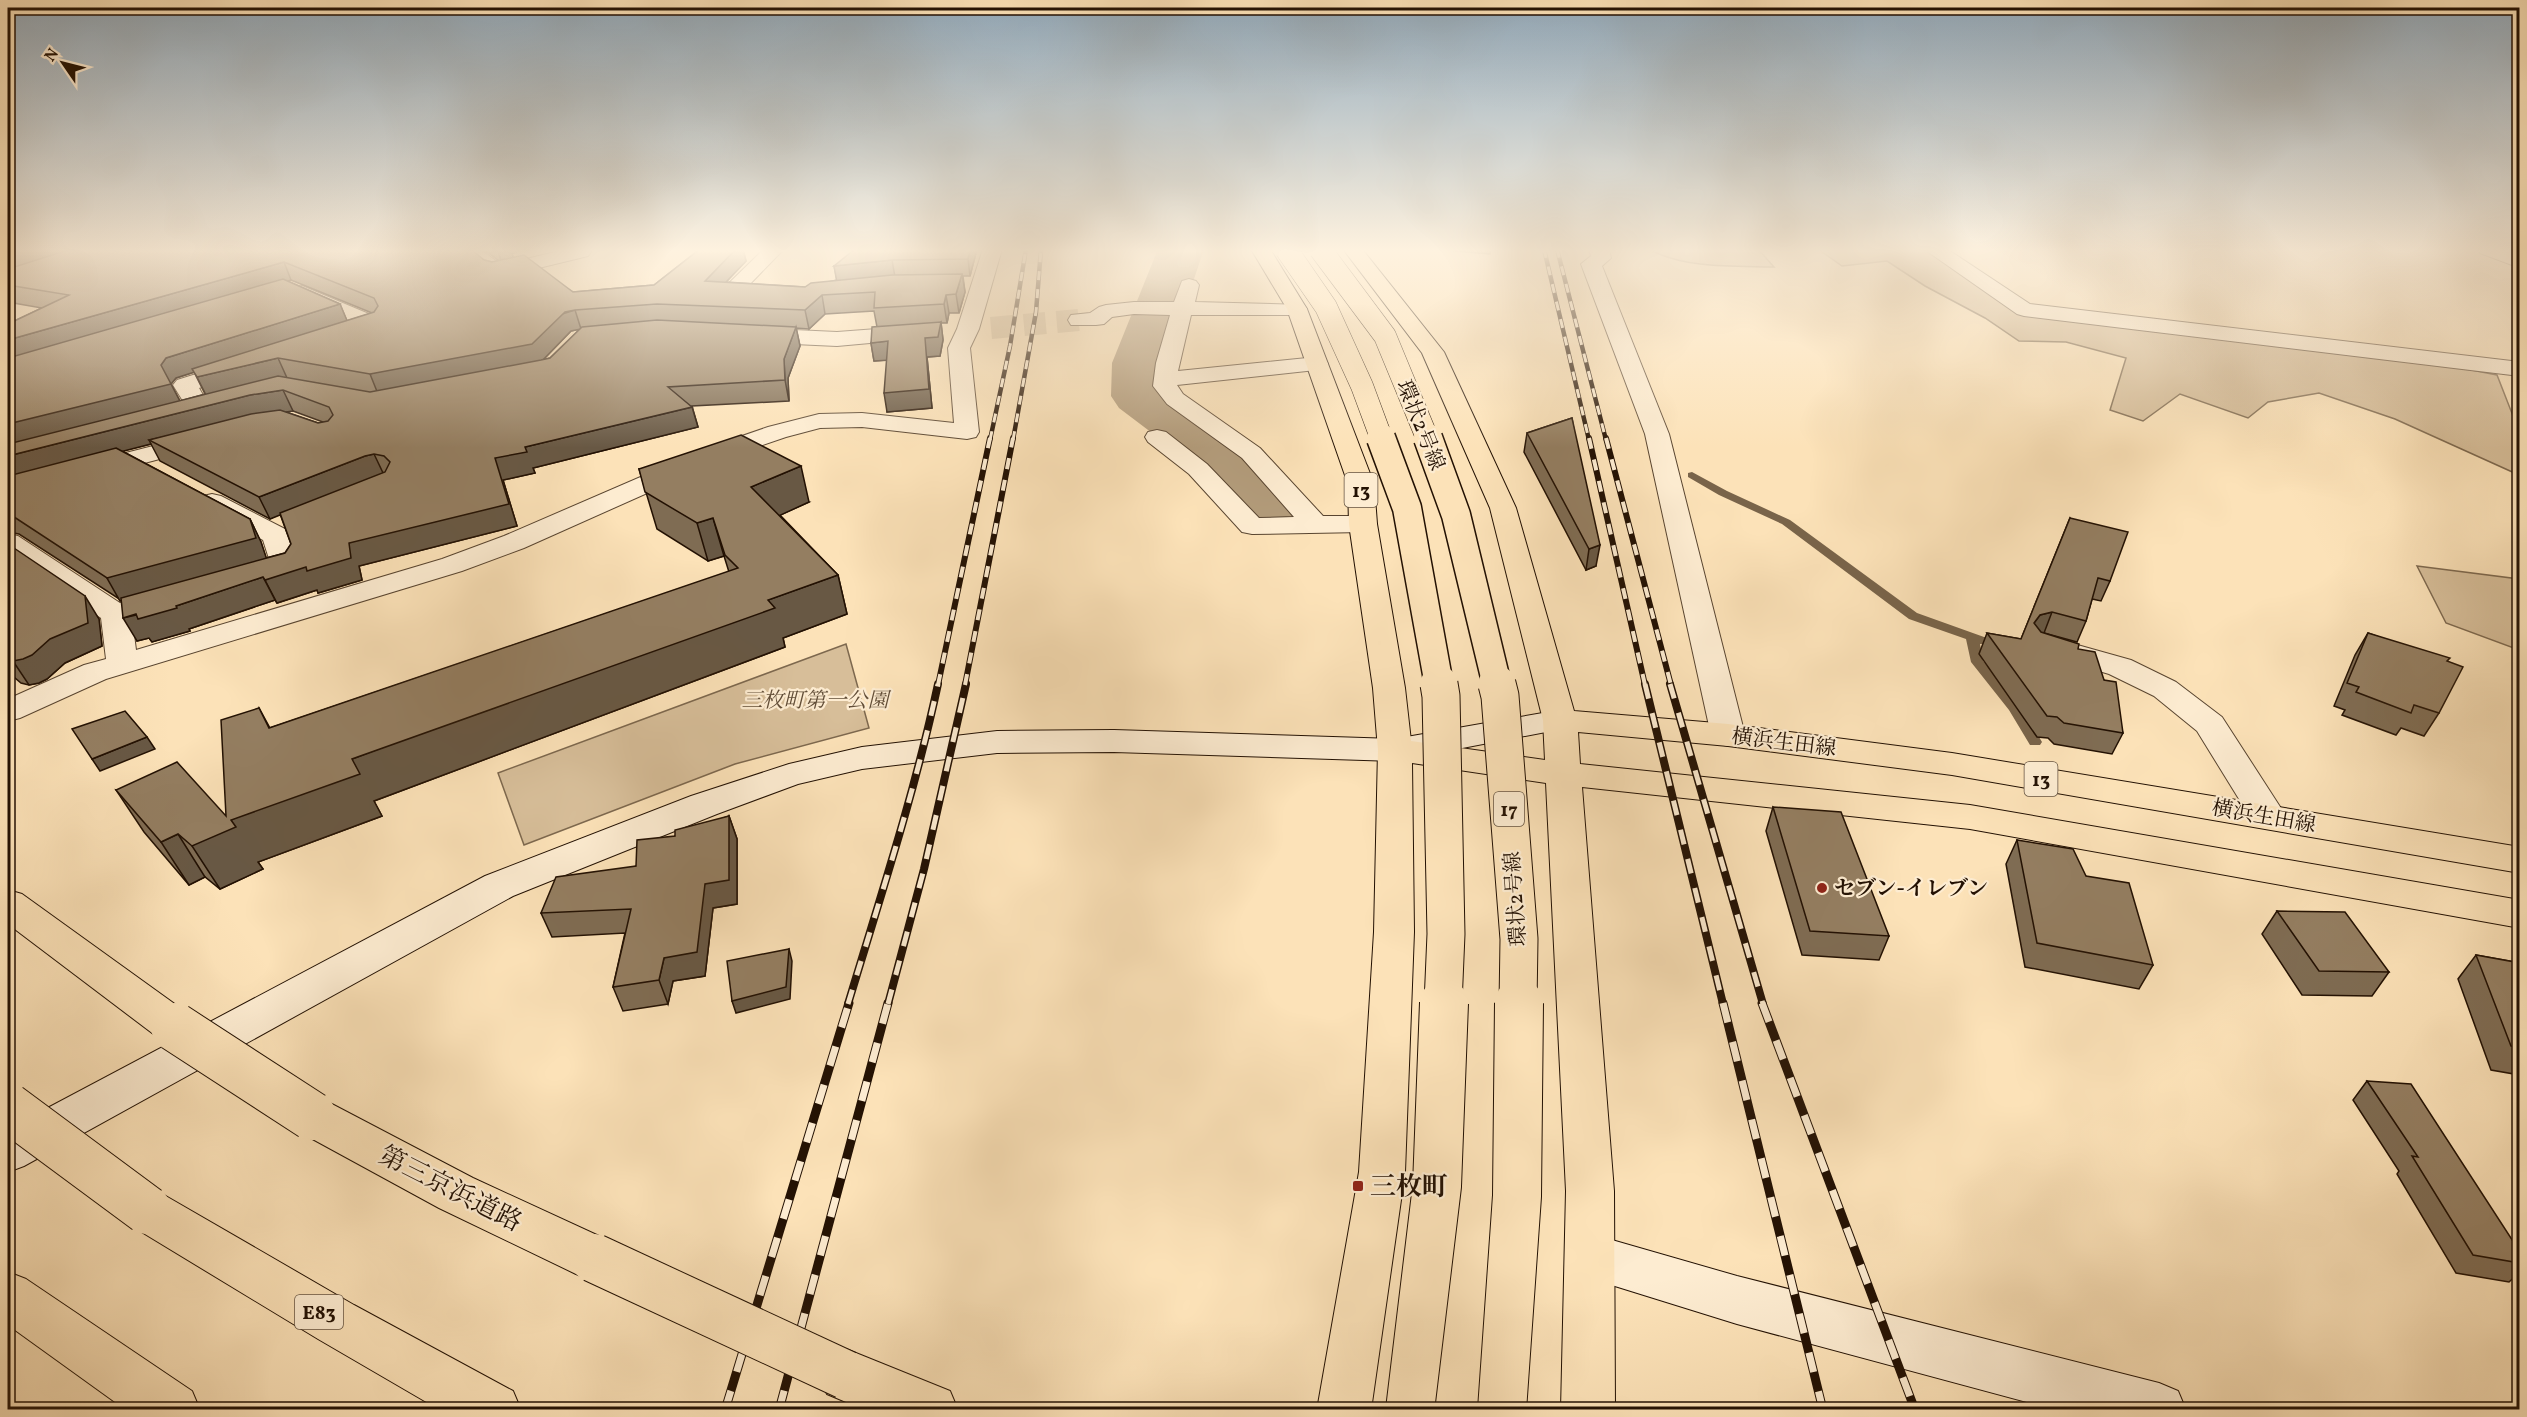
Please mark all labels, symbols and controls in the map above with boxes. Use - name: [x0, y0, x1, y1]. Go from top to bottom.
- north arrow: [33, 33, 93, 93]
- text: N: [40, 44, 65, 67]
- street label: 環状2号線: [1388, 376, 1451, 475]
- road number: 13: [1344, 473, 1378, 507]
- park label: 三枚町第一公園: [742, 687, 891, 716]
- street label: 横浜生田線: [1730, 723, 1838, 764]
- road number: 13: [2024, 762, 2058, 796]
- road number: 17: [1494, 792, 1524, 826]
- street label: 横浜生田線: [2210, 794, 2318, 841]
- street label: 環状2号線: [1499, 850, 1534, 947]
- place label: セブン-イレブン: [1834, 875, 1988, 904]
- marker: セブン-イレブン: [1815, 881, 1829, 895]
- street label: 第三京浜道路: [372, 1138, 528, 1241]
- place label: 三枚町: [1370, 1170, 1448, 1206]
- marker: 三枚町: [1351, 1179, 1365, 1193]
- road number: E83: [295, 1295, 343, 1329]

